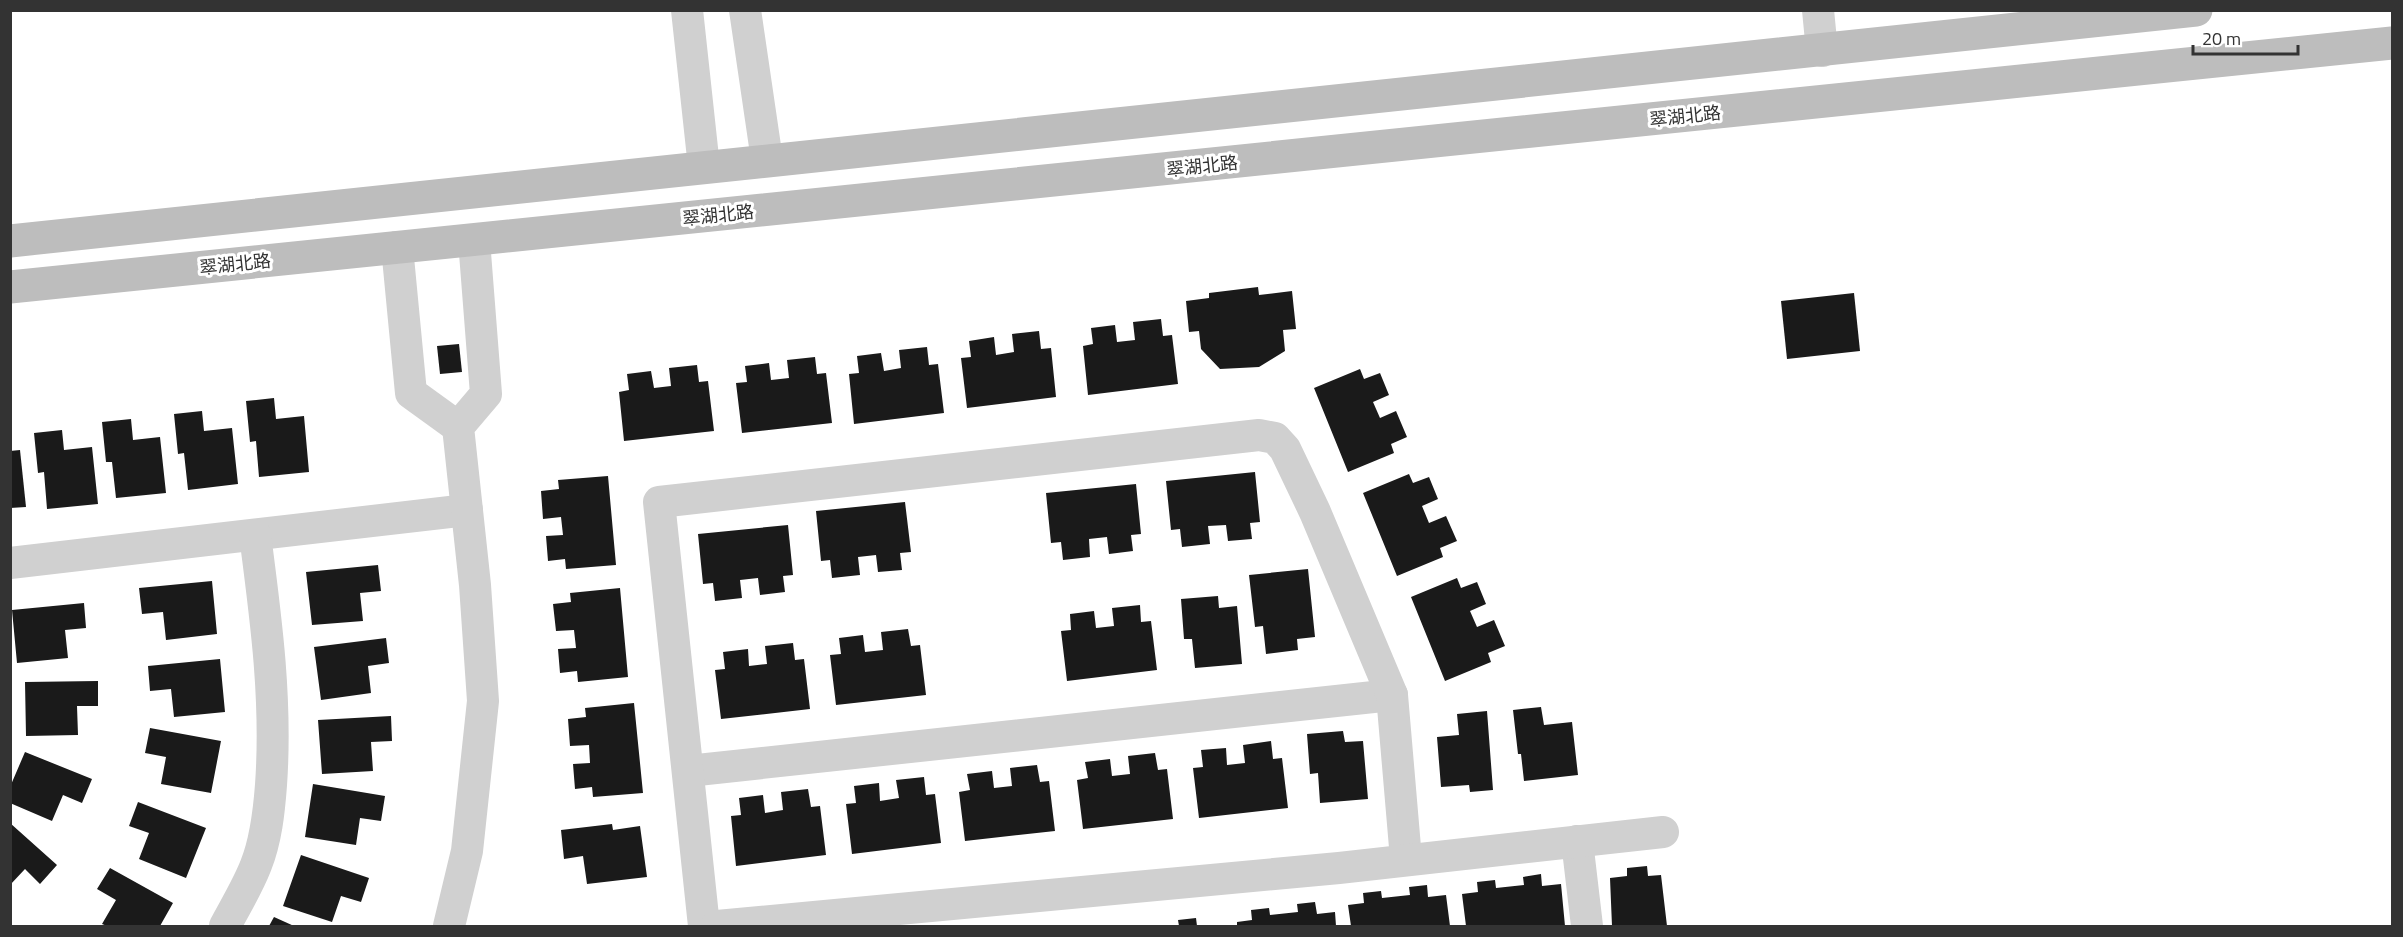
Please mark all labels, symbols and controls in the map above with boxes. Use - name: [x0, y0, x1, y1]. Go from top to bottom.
- scale bar: [2193, 18, 2298, 56]
- text: 20 m: [2202, 25, 2241, 52]
- street label: 翠湖北路: [1648, 99, 1722, 133]
- street label: 翠湖北路: [1165, 149, 1239, 183]
- street label: 翠湖北路: [681, 198, 755, 232]
- street label: 翠湖北路: [198, 247, 272, 281]

